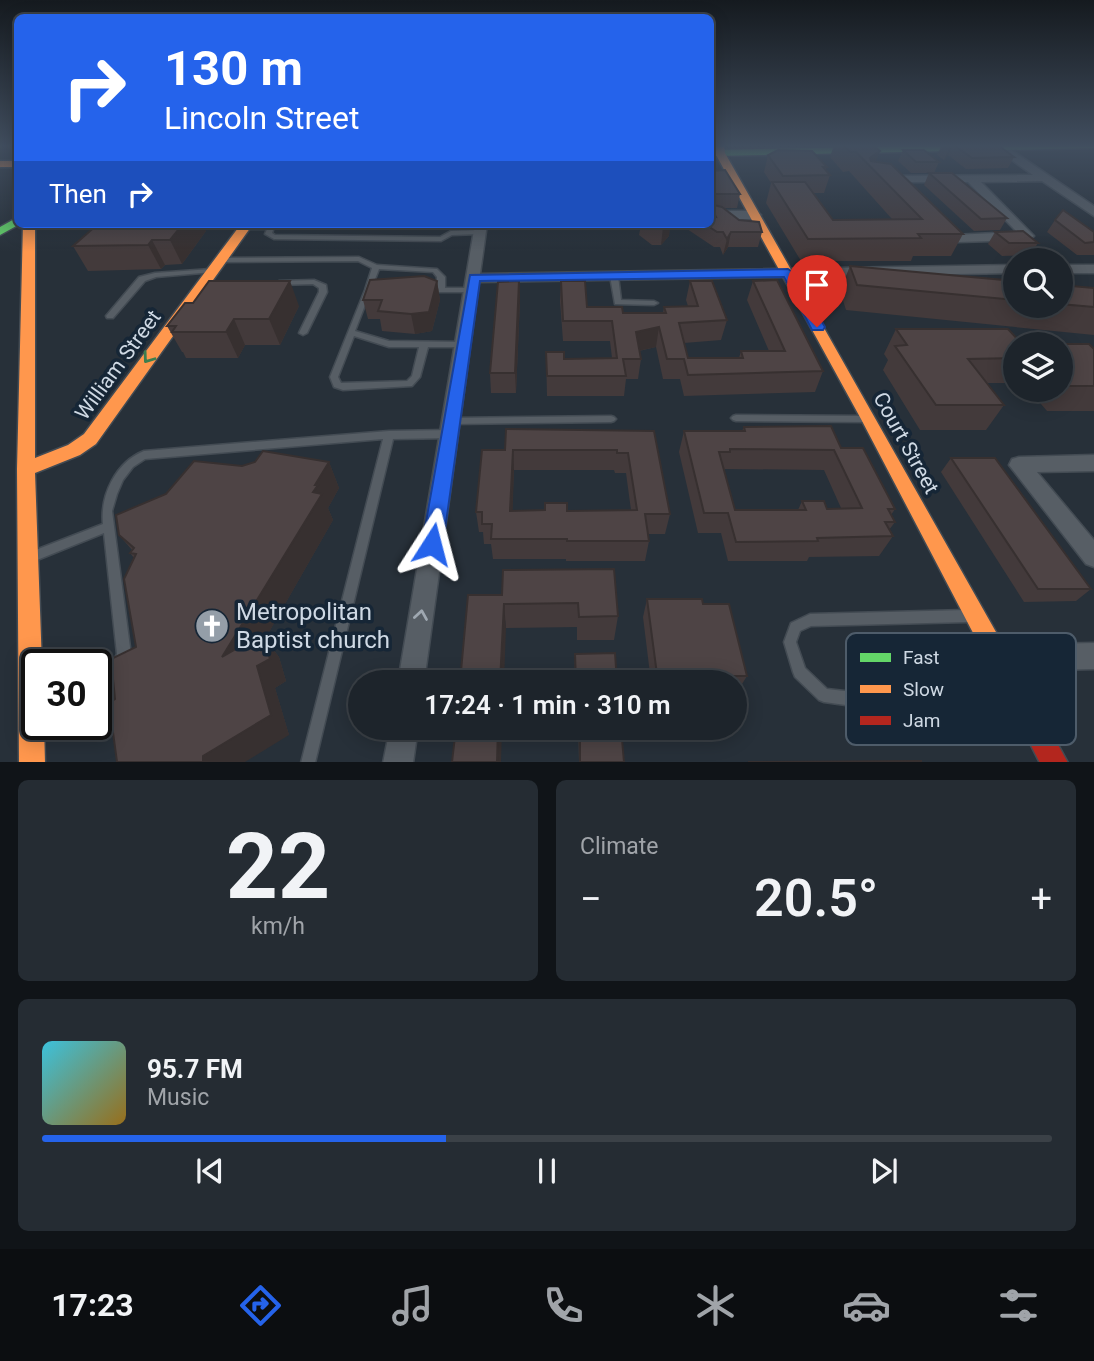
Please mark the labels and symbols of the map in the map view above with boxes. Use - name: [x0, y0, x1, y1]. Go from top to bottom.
- pin: [787, 255, 847, 327]
- street label: William Street: [70, 305, 166, 424]
- one-way arrow: [144, 350, 156, 363]
- street label: Court Street: [868, 388, 944, 498]
- position arrow: [395, 507, 469, 581]
- place label: Metropolitan Baptist church: [236, 598, 390, 654]
- church icon: Metropolitan Baptist church: [193, 607, 231, 645]
- one-way arrow: [413, 609, 428, 621]
- legend: [846, 633, 1076, 745]
- text: Fast: [903, 646, 940, 669]
- speed limit sign: 30: [21, 649, 112, 740]
- text: Slow: [903, 678, 944, 701]
- text: Jam: [903, 709, 940, 732]

